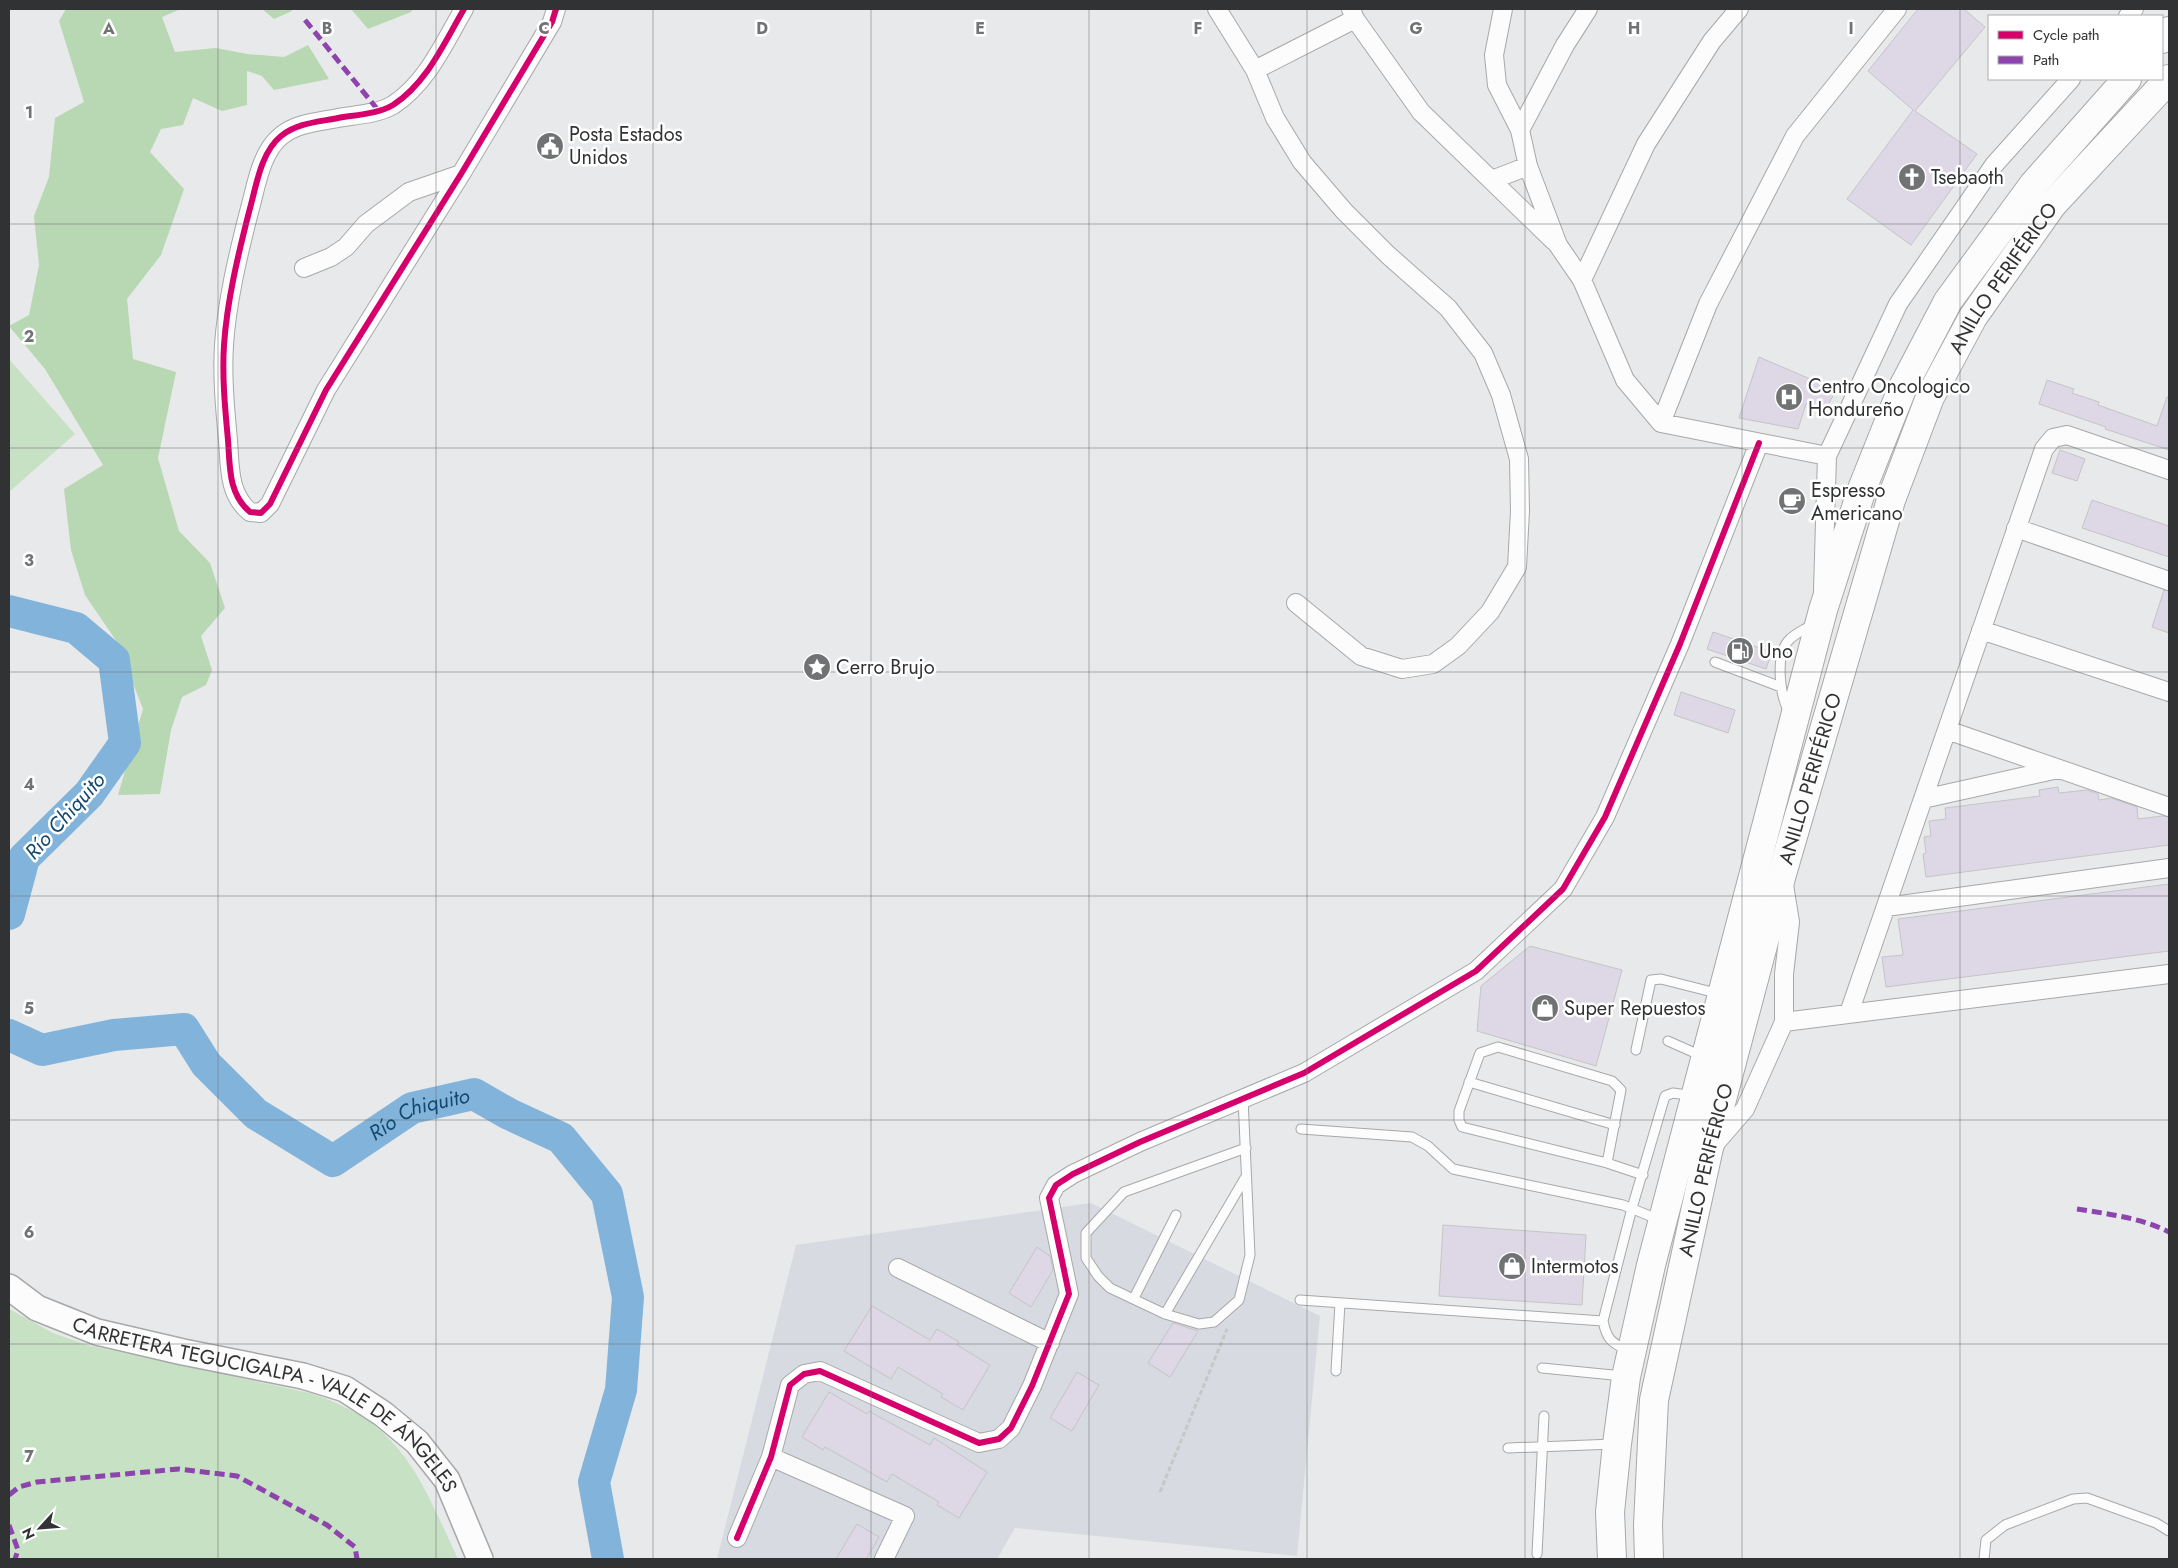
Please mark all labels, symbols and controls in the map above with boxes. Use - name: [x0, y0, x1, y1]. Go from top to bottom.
- legend: [1988, 15, 2163, 80]
- text: A: [102, 17, 115, 40]
- text: B: [322, 17, 332, 40]
- text: C: [538, 17, 550, 40]
- text: D: [756, 17, 768, 40]
- text: E: [975, 17, 985, 40]
- text: F: [1194, 17, 1202, 40]
- text: G: [1409, 17, 1423, 40]
- text: H: [1628, 17, 1640, 40]
- text: I: [1848, 17, 1854, 40]
- text: Cycle path: [2033, 24, 2100, 46]
- text: Path: [2033, 49, 2059, 71]
- text: 1: [25, 101, 33, 124]
- place label: Posta Estados Unidos: [569, 120, 683, 172]
- public building icon: Posta Estados Unidos: [535, 131, 565, 161]
- church icon: Tsebaoth: [1897, 162, 1927, 192]
- place label: Tsebaoth: [1931, 163, 2004, 192]
- street label: ANILLO PERIFÉRICO: [1941, 196, 2064, 359]
- text: 2: [24, 325, 34, 348]
- place label: Centro Oncologico Hondureño: [1808, 372, 1970, 424]
- hospital icon: Centro Oncologico Hondureño: [1774, 382, 1804, 412]
- place label: Espresso Americano: [1811, 476, 1903, 528]
- cafe icon: Espresso Americano: [1777, 486, 1807, 516]
- text: 3: [24, 549, 34, 572]
- fuel station icon: Uno: [1725, 636, 1755, 666]
- place label: Uno: [1759, 637, 1793, 666]
- place icon: Cerro Brujo: [802, 652, 832, 682]
- place label: Cerro Brujo: [836, 653, 935, 682]
- street label: ANILLO PERIFÉRICO: [1771, 689, 1849, 868]
- water label: Río Chiquito: [18, 766, 112, 866]
- text: 4: [23, 773, 35, 796]
- shop icon: Super Repuestos: [1530, 993, 1560, 1023]
- place label: Super Repuestos: [1564, 994, 1706, 1023]
- text: 5: [24, 997, 34, 1020]
- water label: Río Chiquito: [363, 1080, 472, 1148]
- street label: ANILLO PERIFÉRICO: [1671, 1080, 1740, 1259]
- text: 6: [24, 1221, 34, 1244]
- shop icon: Intermotos: [1497, 1251, 1527, 1281]
- place label: Intermotos: [1531, 1252, 1619, 1281]
- street label: CARRETERA TEGUCIGALPA - VALLE DE ÁNGELES: [68, 1309, 465, 1496]
- text: 7: [24, 1445, 34, 1468]
- north arrow: [15, 1503, 65, 1553]
- text: N: [17, 1524, 40, 1543]

